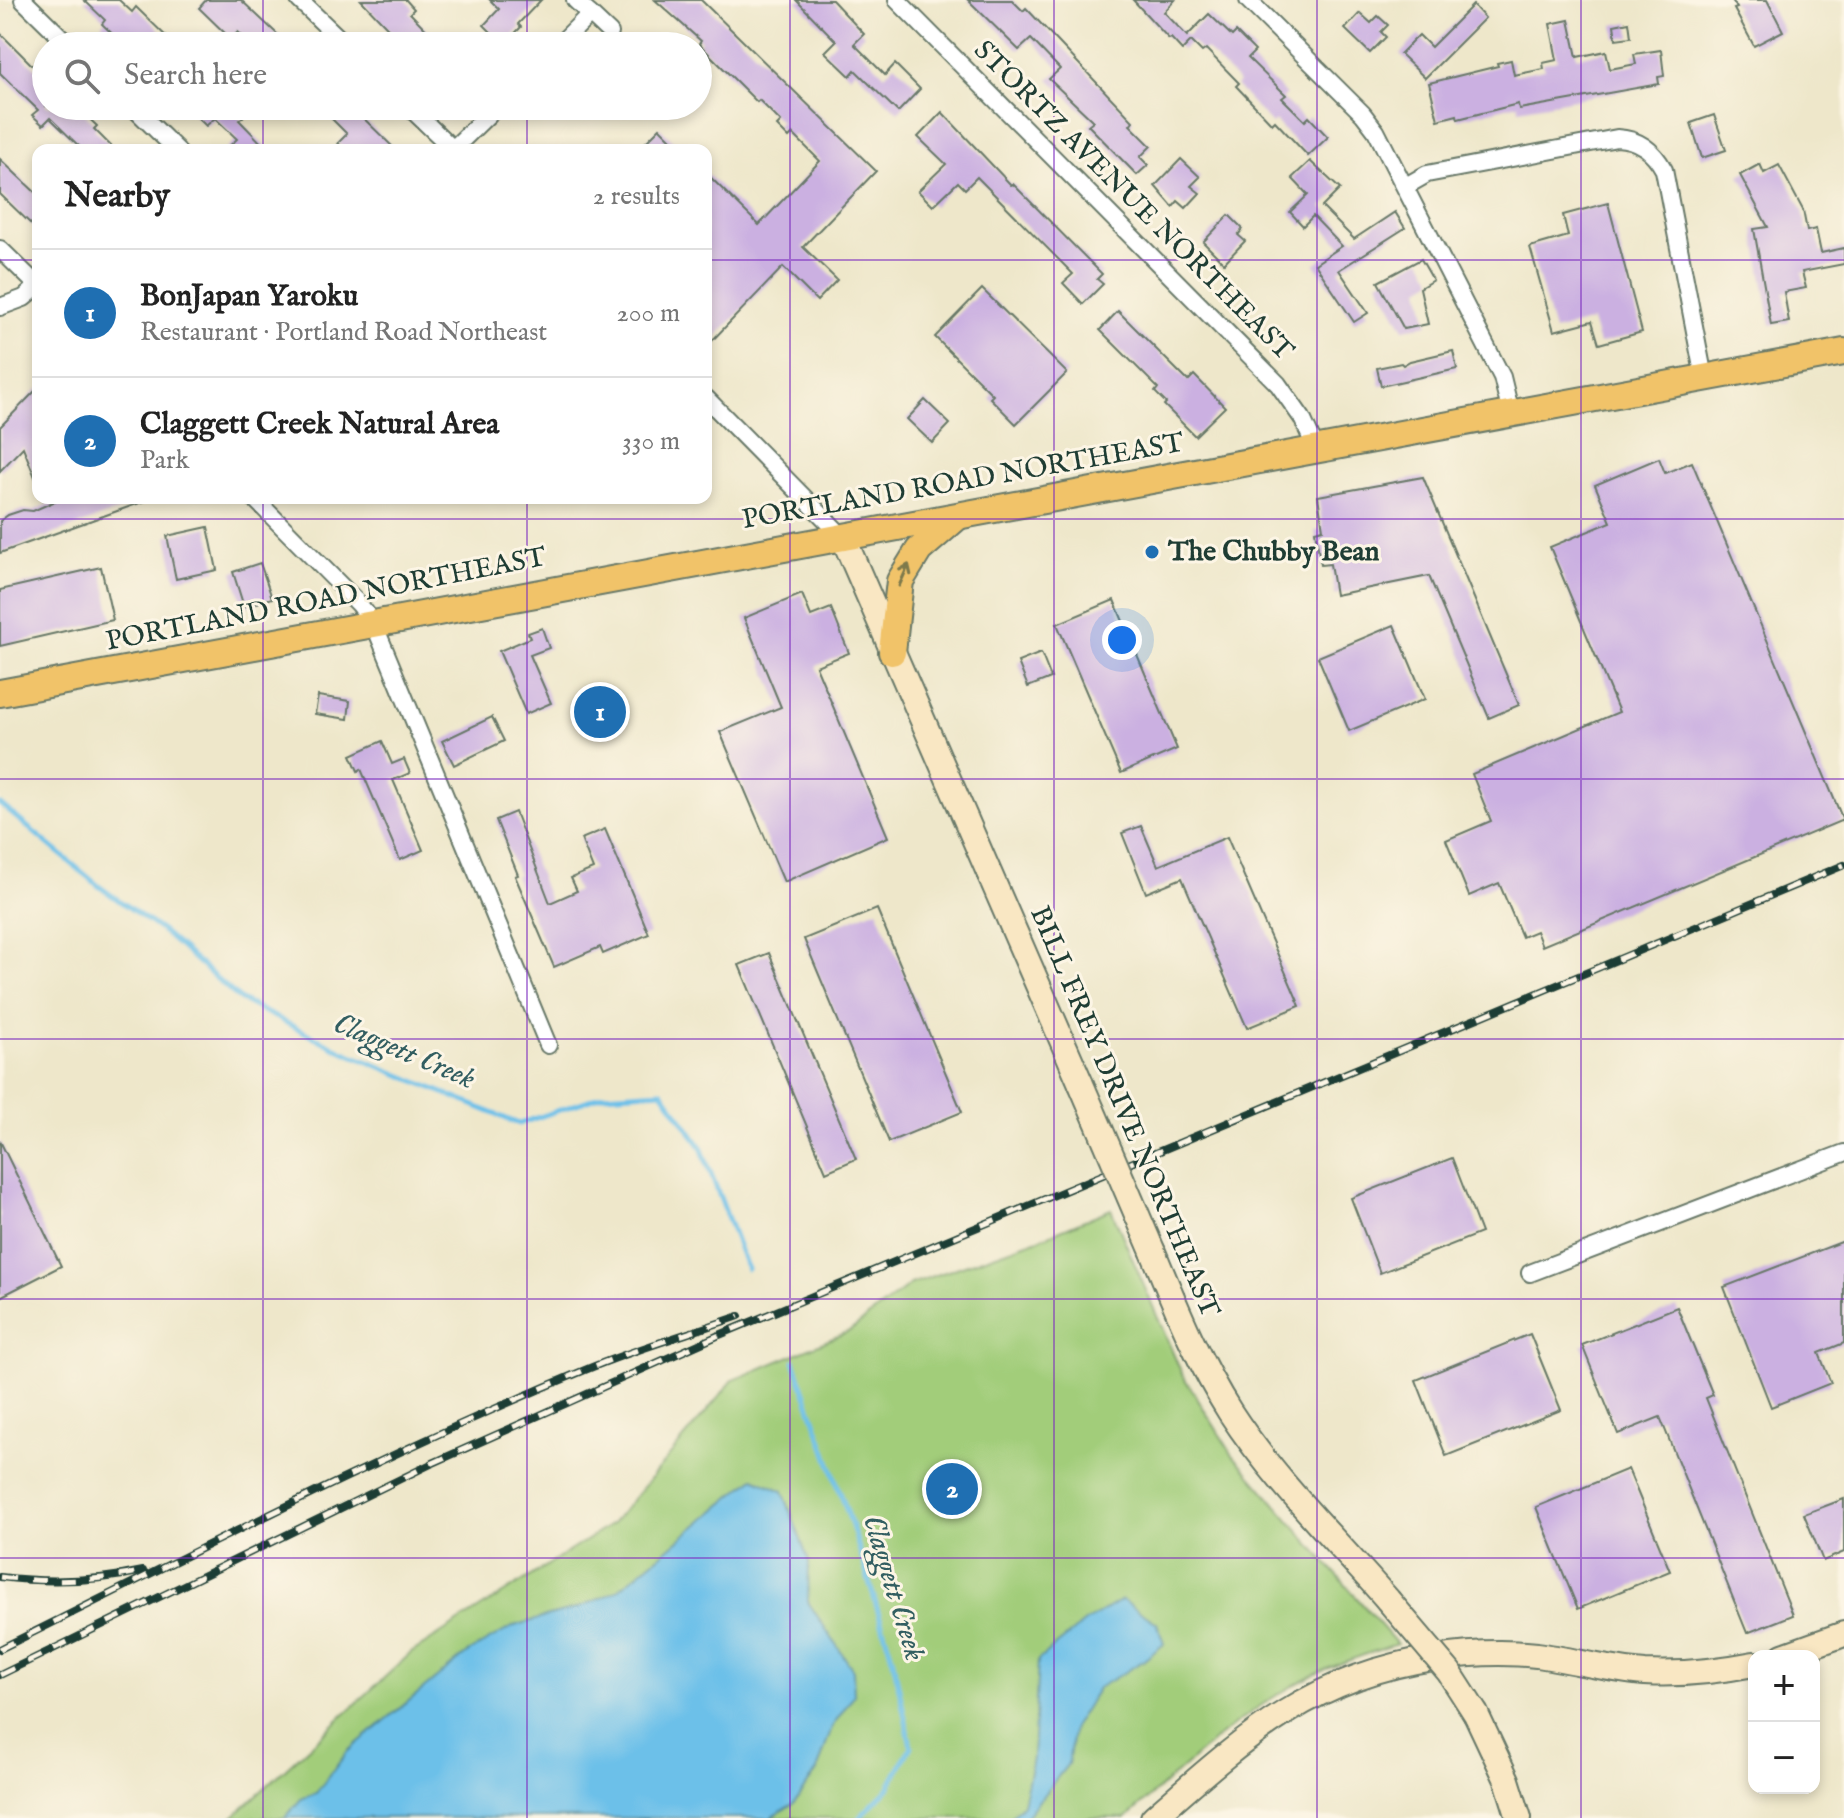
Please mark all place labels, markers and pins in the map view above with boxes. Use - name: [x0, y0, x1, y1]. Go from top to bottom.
- place label: The Chubby Bean: [1167, 535, 1380, 570]
- marker: The Chubby Bean: [1143, 543, 1161, 561]
- pin: 1: [574, 682, 626, 742]
- pin: 2: [926, 1459, 978, 1519]

